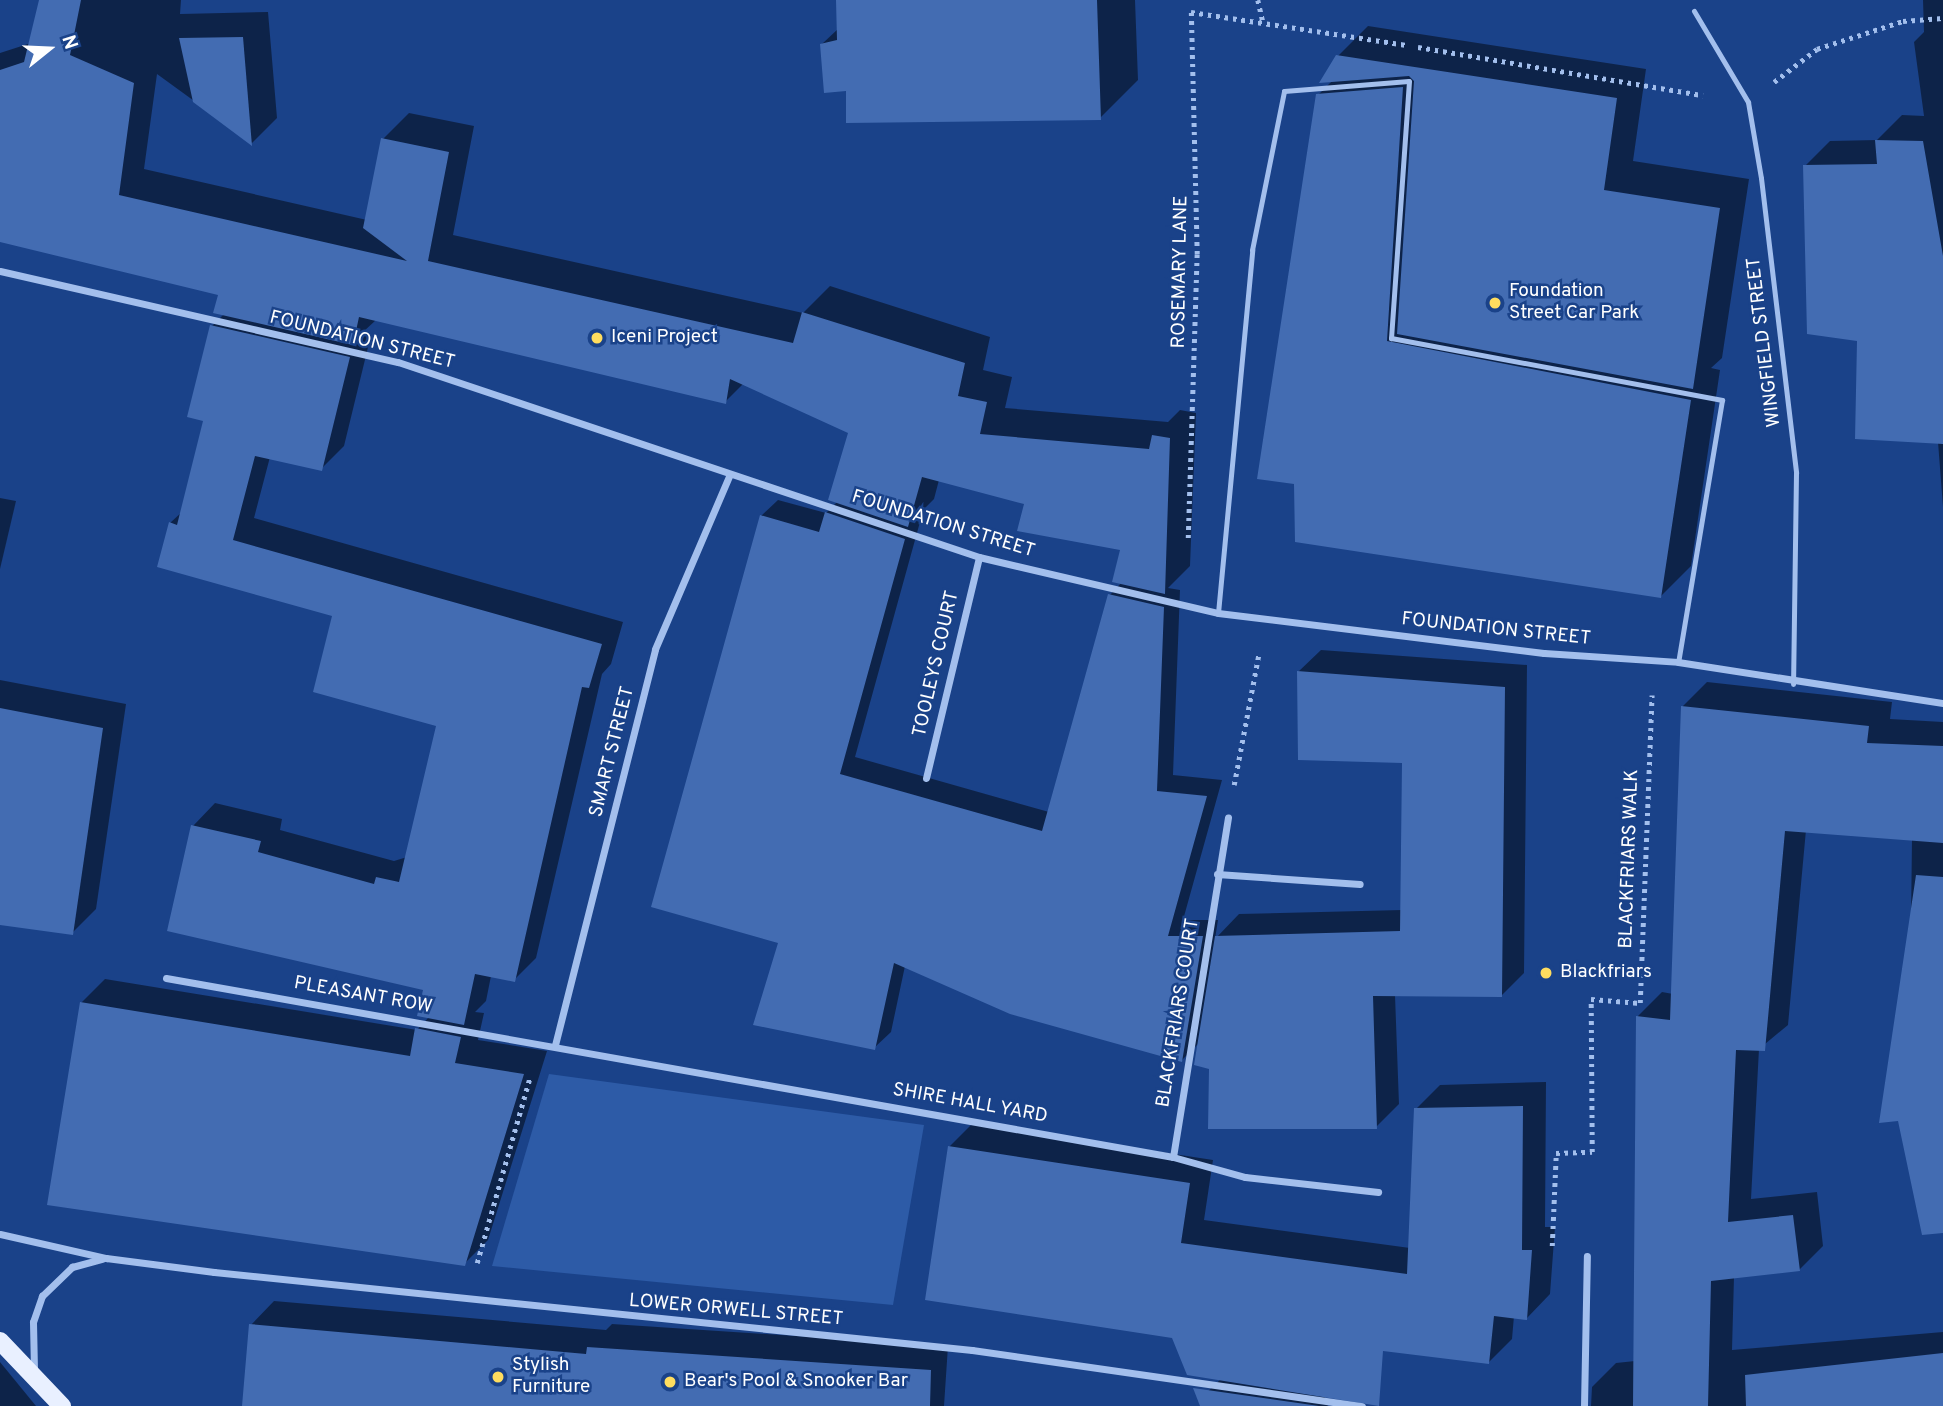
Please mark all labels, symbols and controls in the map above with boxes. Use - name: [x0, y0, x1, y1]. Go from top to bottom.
- north arrow: [14, 14, 84, 84]
- text: N: [55, 32, 82, 53]
- street label: ROSEMARY LANE: [1168, 195, 1194, 349]
- street label: WINGFIELD STREET: [1743, 256, 1787, 428]
- place label: Foundation Street Car Park: [1509, 281, 1639, 325]
- marker: Foundation Street Car Park: [1487, 295, 1503, 311]
- street label: FOUNDATION STREET: [267, 307, 457, 375]
- place label: Iceni Project: [611, 327, 718, 349]
- marker: Iceni Project: [589, 330, 605, 346]
- street label: FOUNDATION STREET: [849, 486, 1037, 564]
- street label: TOOLEYS COURT: [909, 589, 965, 739]
- street label: FOUNDATION STREET: [1400, 609, 1592, 651]
- street label: SMART STREET: [586, 684, 640, 820]
- street label: BLACKFRIARS WALK: [1615, 769, 1645, 949]
- street label: BLACKFRIARS COURT: [1153, 917, 1205, 1109]
- place label: Blackfriars: [1560, 962, 1652, 984]
- marker: Blackfriars: [1538, 965, 1554, 981]
- street label: PLEASANT ROW: [292, 973, 434, 1019]
- street label: SHIRE HALL YARD: [890, 1079, 1050, 1129]
- street label: LOWER ORWELL STREET: [628, 1290, 844, 1332]
- place label: Stylish Furniture: [512, 1355, 590, 1399]
- marker: Stylish Furniture: [490, 1369, 506, 1385]
- place label: Bear's Pool & Snooker Bar: [684, 1371, 908, 1393]
- marker: Bear's Pool & Snooker Bar: [662, 1374, 678, 1390]

